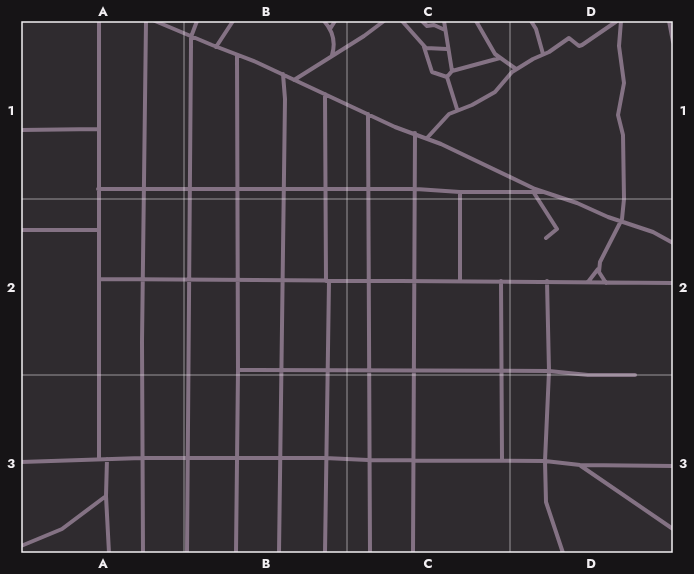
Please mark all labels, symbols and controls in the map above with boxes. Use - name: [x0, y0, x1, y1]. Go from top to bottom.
- text: A: [97, 2, 108, 21]
- text: B: [262, 2, 271, 21]
- text: C: [423, 2, 433, 21]
- text: D: [586, 2, 596, 21]
- text: 1: [8, 101, 14, 120]
- text: 1: [680, 101, 686, 120]
- text: 2: [7, 278, 15, 297]
- text: 2: [679, 278, 687, 297]
- text: 3: [7, 454, 15, 473]
- text: 3: [679, 454, 687, 473]
- text: A: [97, 554, 108, 573]
- text: B: [262, 554, 271, 573]
- text: C: [423, 554, 433, 573]
- text: D: [586, 554, 596, 573]

